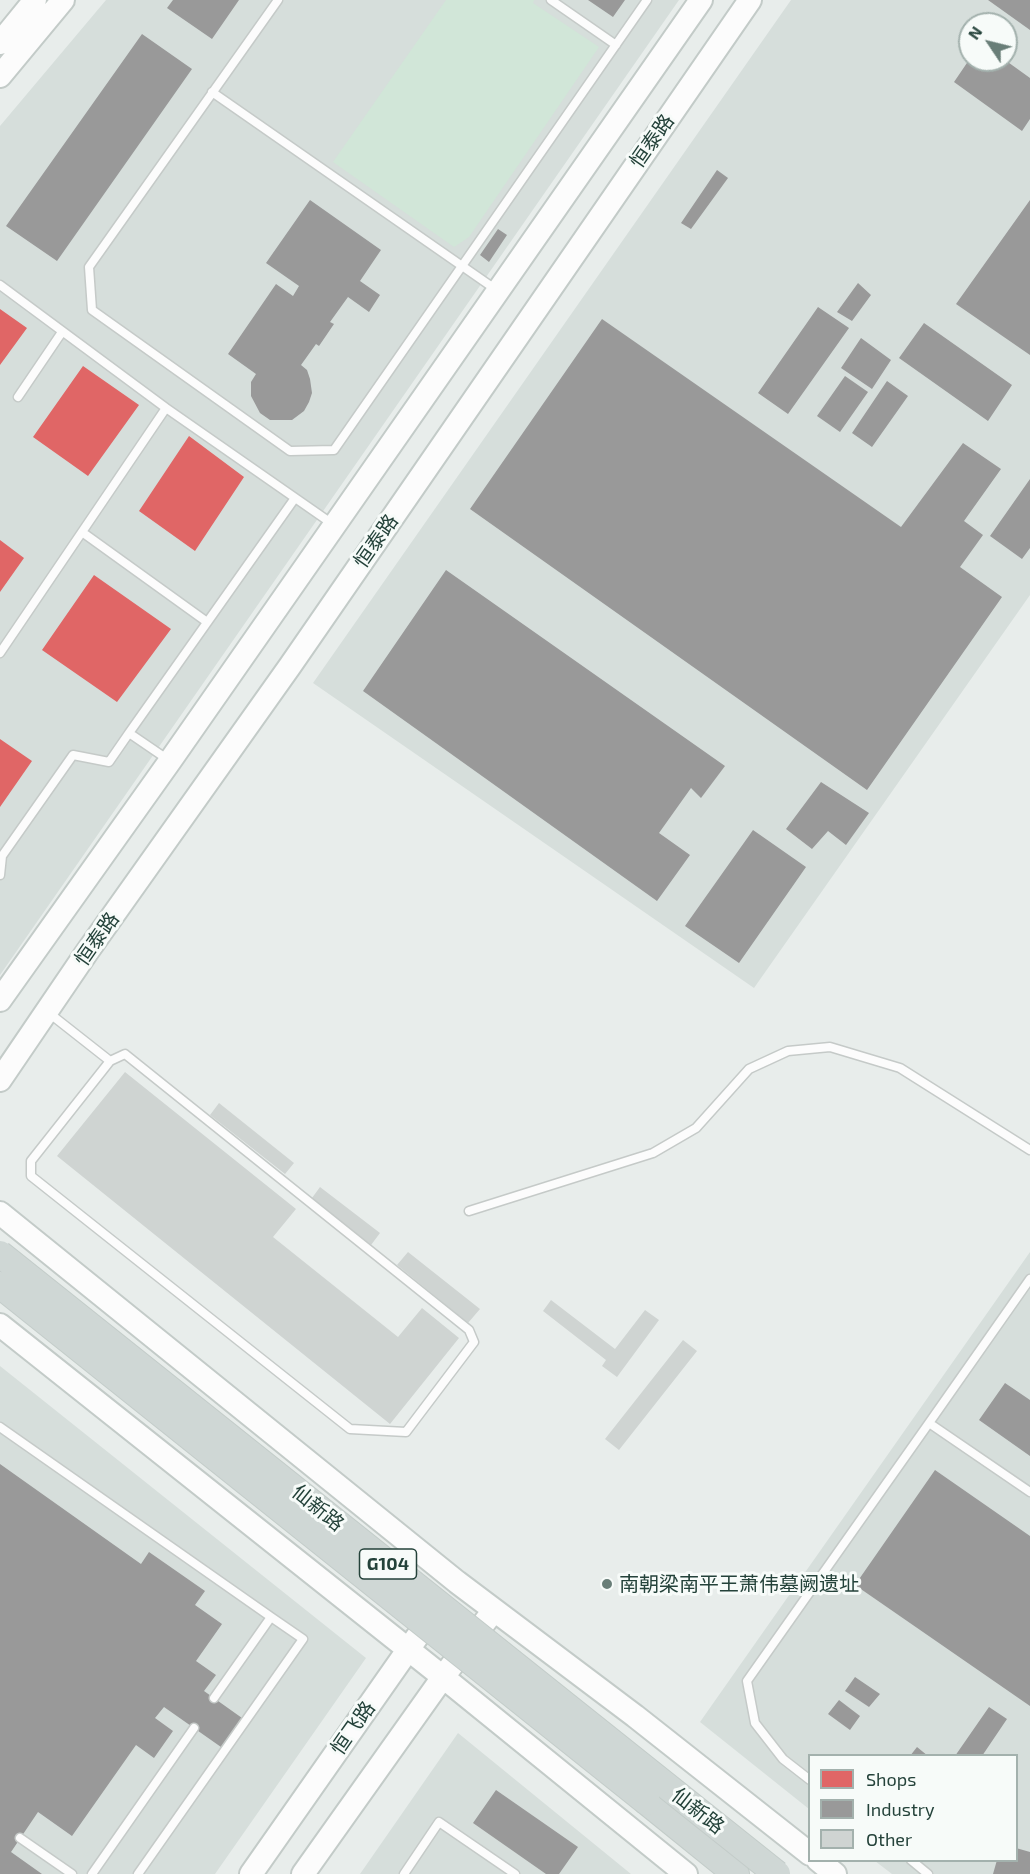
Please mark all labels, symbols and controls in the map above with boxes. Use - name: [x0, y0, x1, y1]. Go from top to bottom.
- north arrow: [958, 12, 1018, 72]
- text: N: [963, 22, 986, 43]
- street label: 恒泰路: [625, 110, 679, 172]
- street label: 恒泰路: [349, 510, 403, 572]
- street label: 恒泰路: [70, 908, 124, 970]
- street label: 仙新路: [287, 1480, 349, 1536]
- road number: G104: [360, 1549, 416, 1579]
- place label: 南朝梁南平王萧伟墓阙遗址: [619, 1572, 859, 1596]
- marker: 南朝梁南平王萧伟墓阙遗址: [600, 1577, 614, 1591]
- street label: 恒飞路: [326, 1697, 380, 1759]
- legend: [808, 1754, 1018, 1862]
- text: Shops: [866, 1768, 916, 1790]
- street label: 仙新路: [667, 1783, 729, 1839]
- text: Industry: [866, 1798, 935, 1820]
- text: Other: [866, 1828, 912, 1850]

